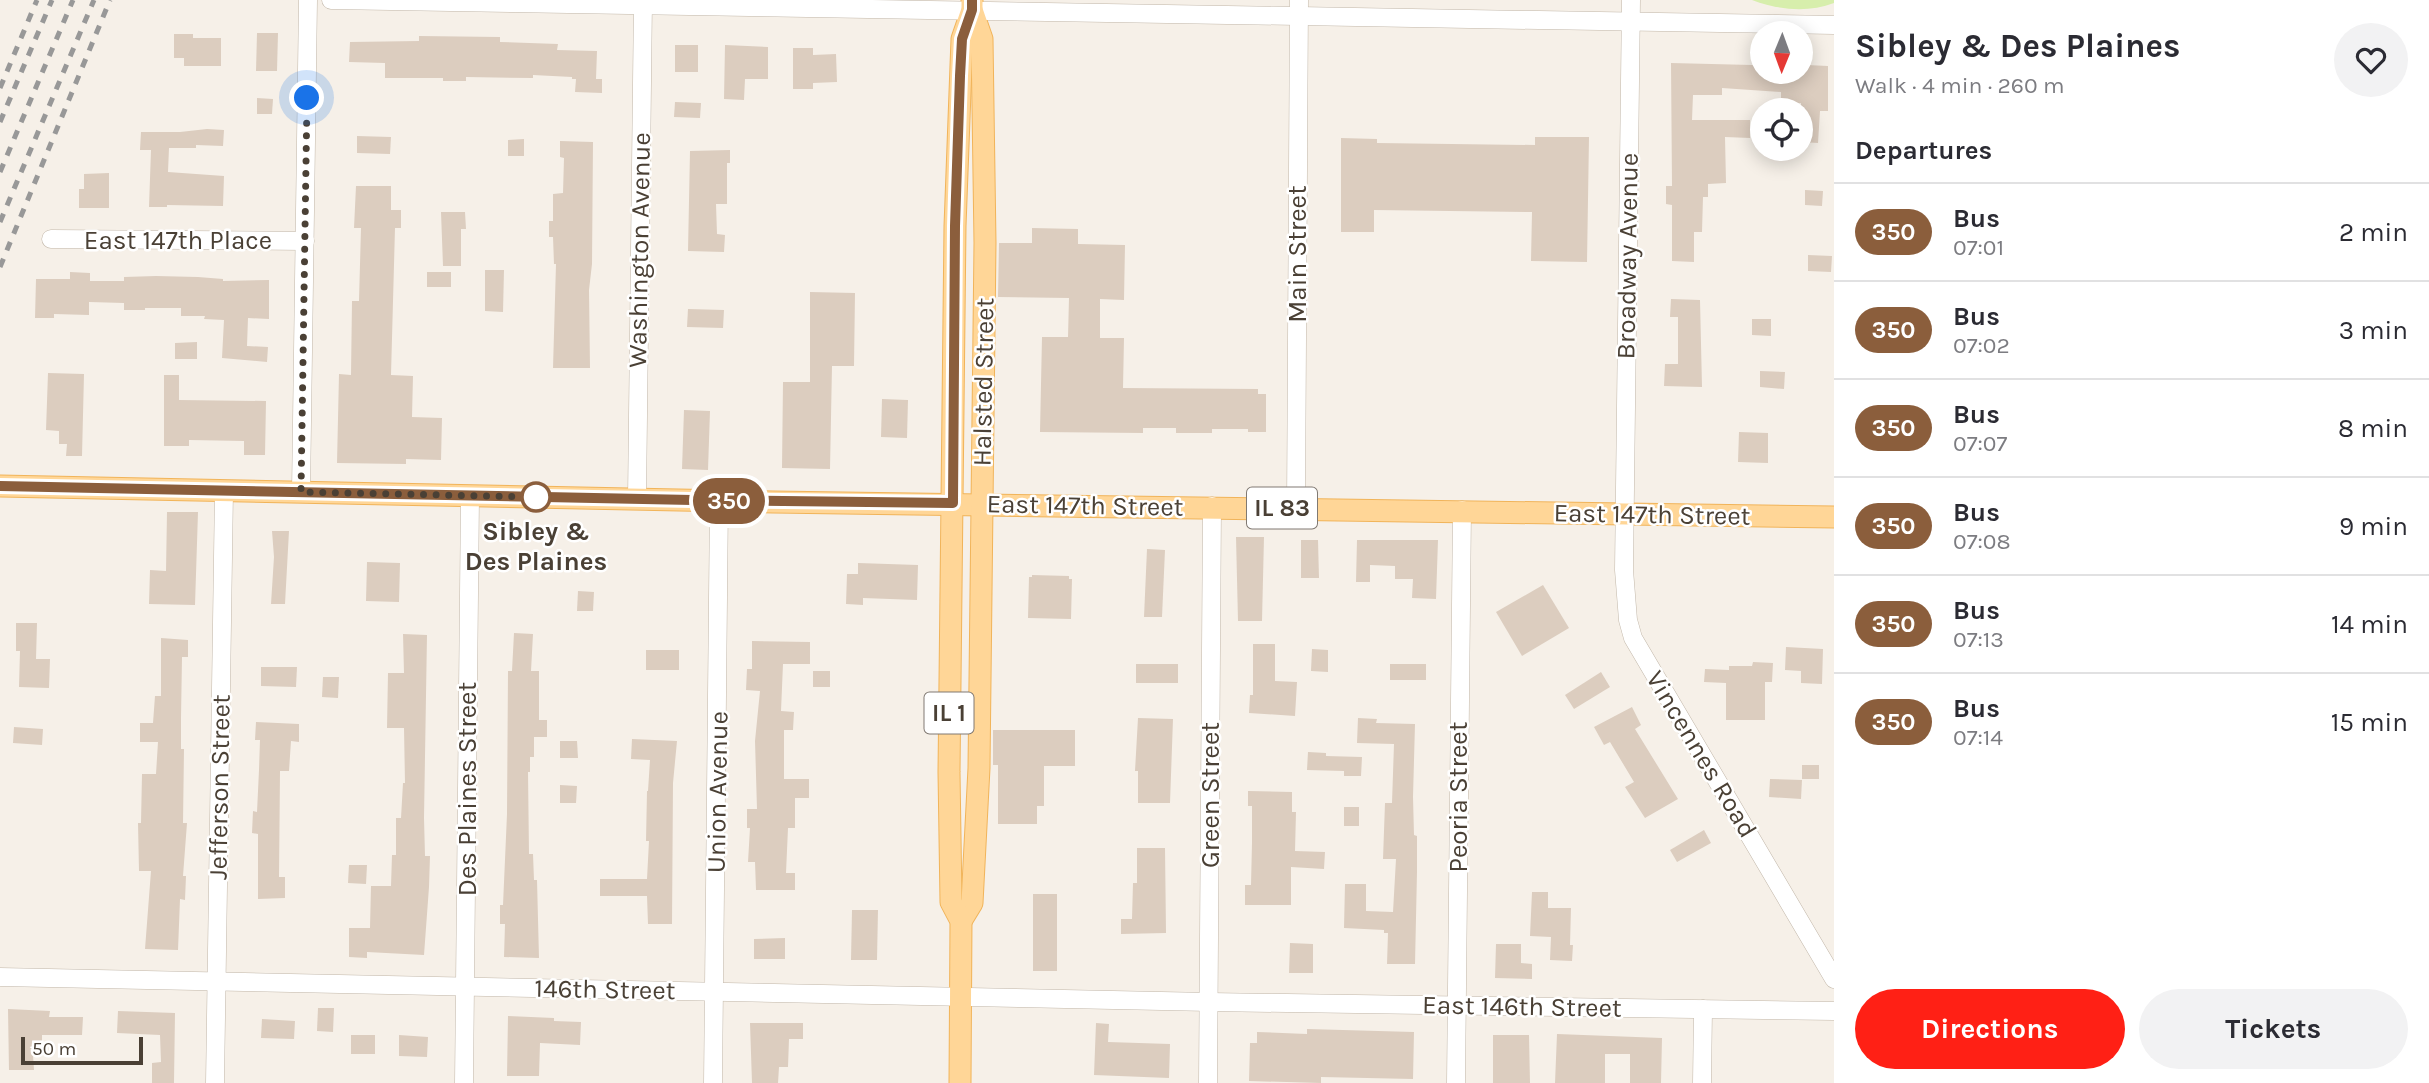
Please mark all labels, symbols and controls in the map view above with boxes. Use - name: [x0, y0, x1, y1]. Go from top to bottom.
- north arrow: [1750, 21, 1813, 84]
- map controls: [1750, 21, 1813, 161]
- button: heart: [2334, 23, 2408, 97]
- text: Sibley & Des Plaines: [1855, 27, 2181, 65]
- text: Walk · 4 min · 260 m: [1855, 72, 2065, 99]
- your location: [289, 80, 324, 115]
- button: locate: [1750, 98, 1813, 161]
- street label: Washington Avenue: [622, 132, 657, 368]
- text: Departures: [1855, 135, 1992, 166]
- street label: Broadway Avenue: [1610, 153, 1645, 360]
- street label: Main Street: [1282, 185, 1313, 323]
- text: Bus: [1953, 203, 2000, 234]
- text: 2 min: [2339, 217, 2408, 248]
- text: 350: [1871, 218, 1916, 246]
- street label: East 147th Place: [84, 225, 272, 256]
- text: 07:01: [1953, 234, 2004, 261]
- street label: Halsted Street: [967, 297, 1000, 467]
- text: Bus: [1953, 301, 2000, 332]
- text: 3 min: [2339, 315, 2408, 346]
- text: 350: [1871, 316, 1916, 344]
- text: 07:02: [1953, 332, 2010, 359]
- text: Bus: [1953, 399, 2000, 430]
- text: 8 min: [2338, 413, 2408, 444]
- text: 350: [1871, 414, 1916, 442]
- text: 07:07: [1953, 430, 2007, 457]
- line badge: 350: [689, 478, 769, 524]
- marker: Sibley & Des Plaines: [521, 482, 551, 512]
- text: 350: [707, 487, 751, 515]
- street label: East 147th Street: [986, 488, 1184, 523]
- road number: IL 83: [1247, 488, 1317, 528]
- street label: East 147th Street: [1553, 497, 1751, 532]
- text: Bus: [1953, 497, 2000, 528]
- text: 9 min: [2339, 511, 2408, 542]
- text: 350: [1871, 512, 1916, 540]
- place label: Sibley & Des Plaines: [465, 516, 607, 577]
- text: 07:08: [1953, 528, 2011, 555]
- text: Bus: [1953, 595, 2000, 626]
- text: 14 min: [2331, 609, 2408, 640]
- text: 350: [1871, 610, 1916, 638]
- text: 07:13: [1953, 626, 2004, 653]
- street label: Vincennes Road: [1640, 665, 1764, 843]
- street label: Des Plaines Street: [452, 682, 483, 896]
- road number: IL 1: [925, 692, 974, 734]
- text: Bus: [1953, 693, 2000, 724]
- street label: Jefferson Street: [202, 694, 237, 880]
- text: 15 min: [2331, 707, 2408, 738]
- text: 350: [1871, 708, 1916, 736]
- street label: Union Avenue: [701, 711, 734, 873]
- street label: Peoria Street: [1443, 721, 1474, 872]
- street label: Green Street: [1195, 722, 1226, 868]
- text: 07:14: [1953, 724, 2003, 751]
- street label: 146th Street: [534, 973, 676, 1006]
- street label: East 146th Street: [1422, 989, 1622, 1024]
- button: Directions: [1855, 989, 2125, 1069]
- button: Tickets: [2139, 989, 2408, 1069]
- scale bar: [21, 1034, 144, 1066]
- text: 50 m: [32, 1038, 76, 1060]

